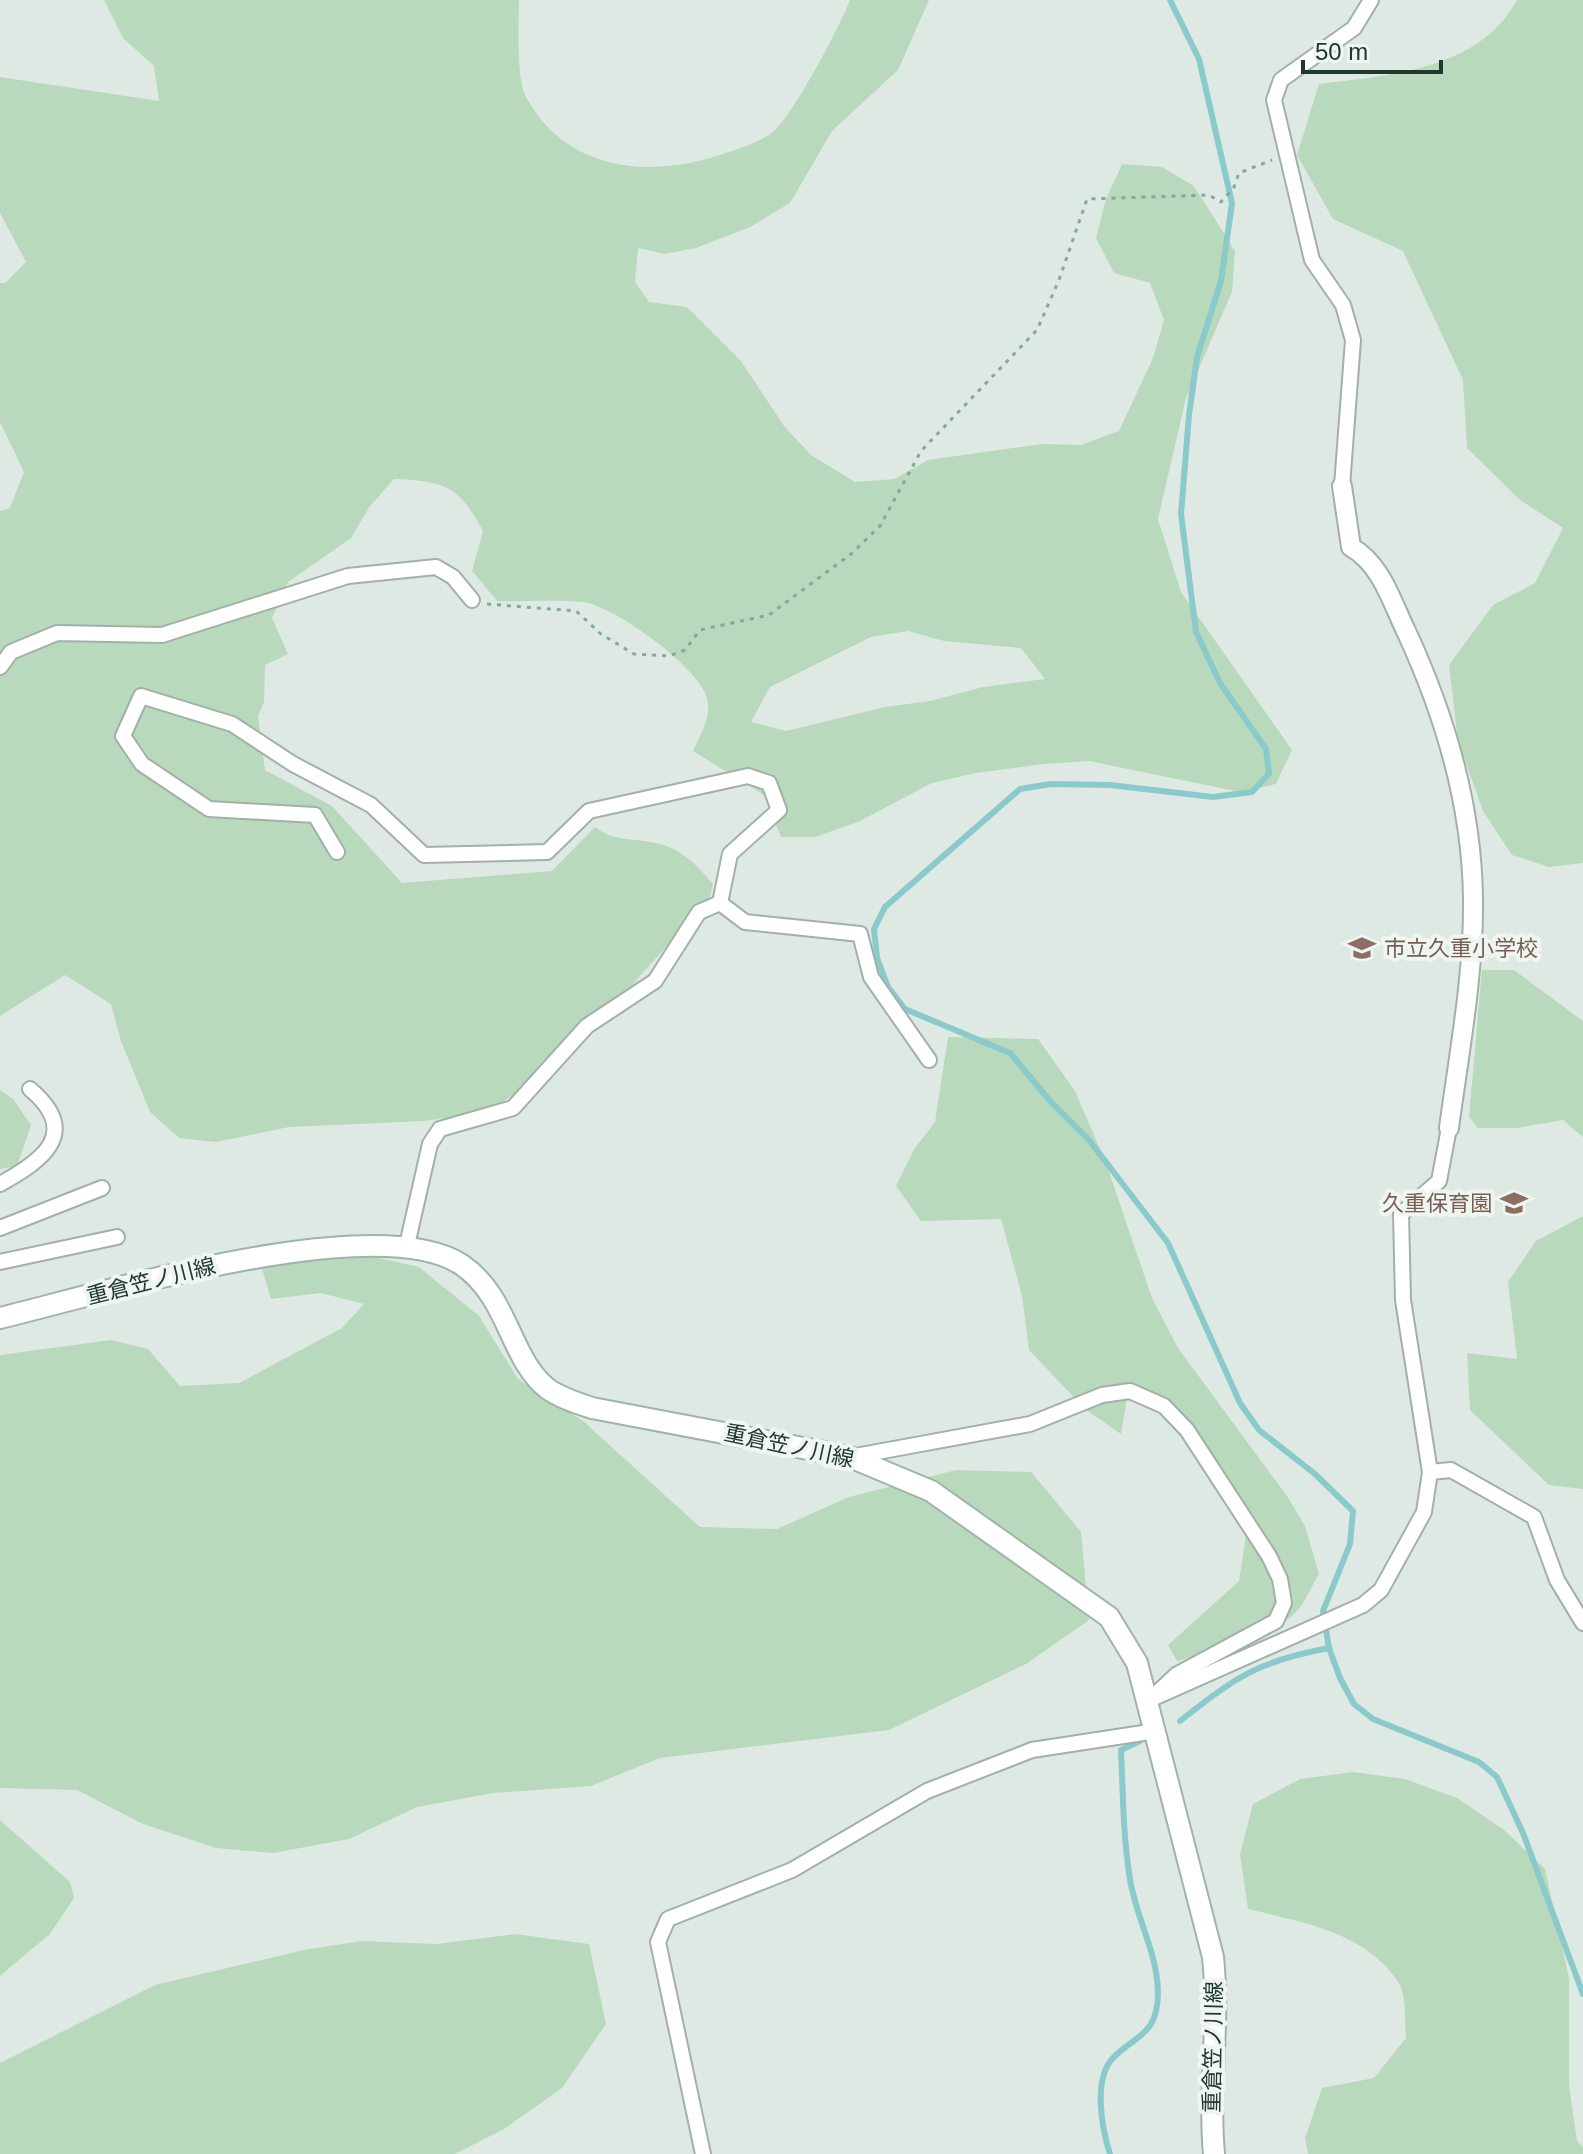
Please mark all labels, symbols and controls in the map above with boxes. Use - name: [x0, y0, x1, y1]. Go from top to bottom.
- scale bar: [1303, 24, 1441, 74]
- text: 50 m: [1315, 38, 1368, 65]
- school or university icon: 市立久重小学校: [1347, 933, 1377, 963]
- place label: 市立久重小学校: [1384, 936, 1538, 961]
- school or university icon: 久重保育園: [1499, 1188, 1529, 1218]
- place label: 久重保育園: [1382, 1191, 1492, 1216]
- street label: 重倉笠ノ川線: [84, 1253, 218, 1309]
- street label: 重倉笠ノ川線: [722, 1420, 856, 1472]
- street label: 重倉笠ノ川線: [1199, 1981, 1227, 2113]

